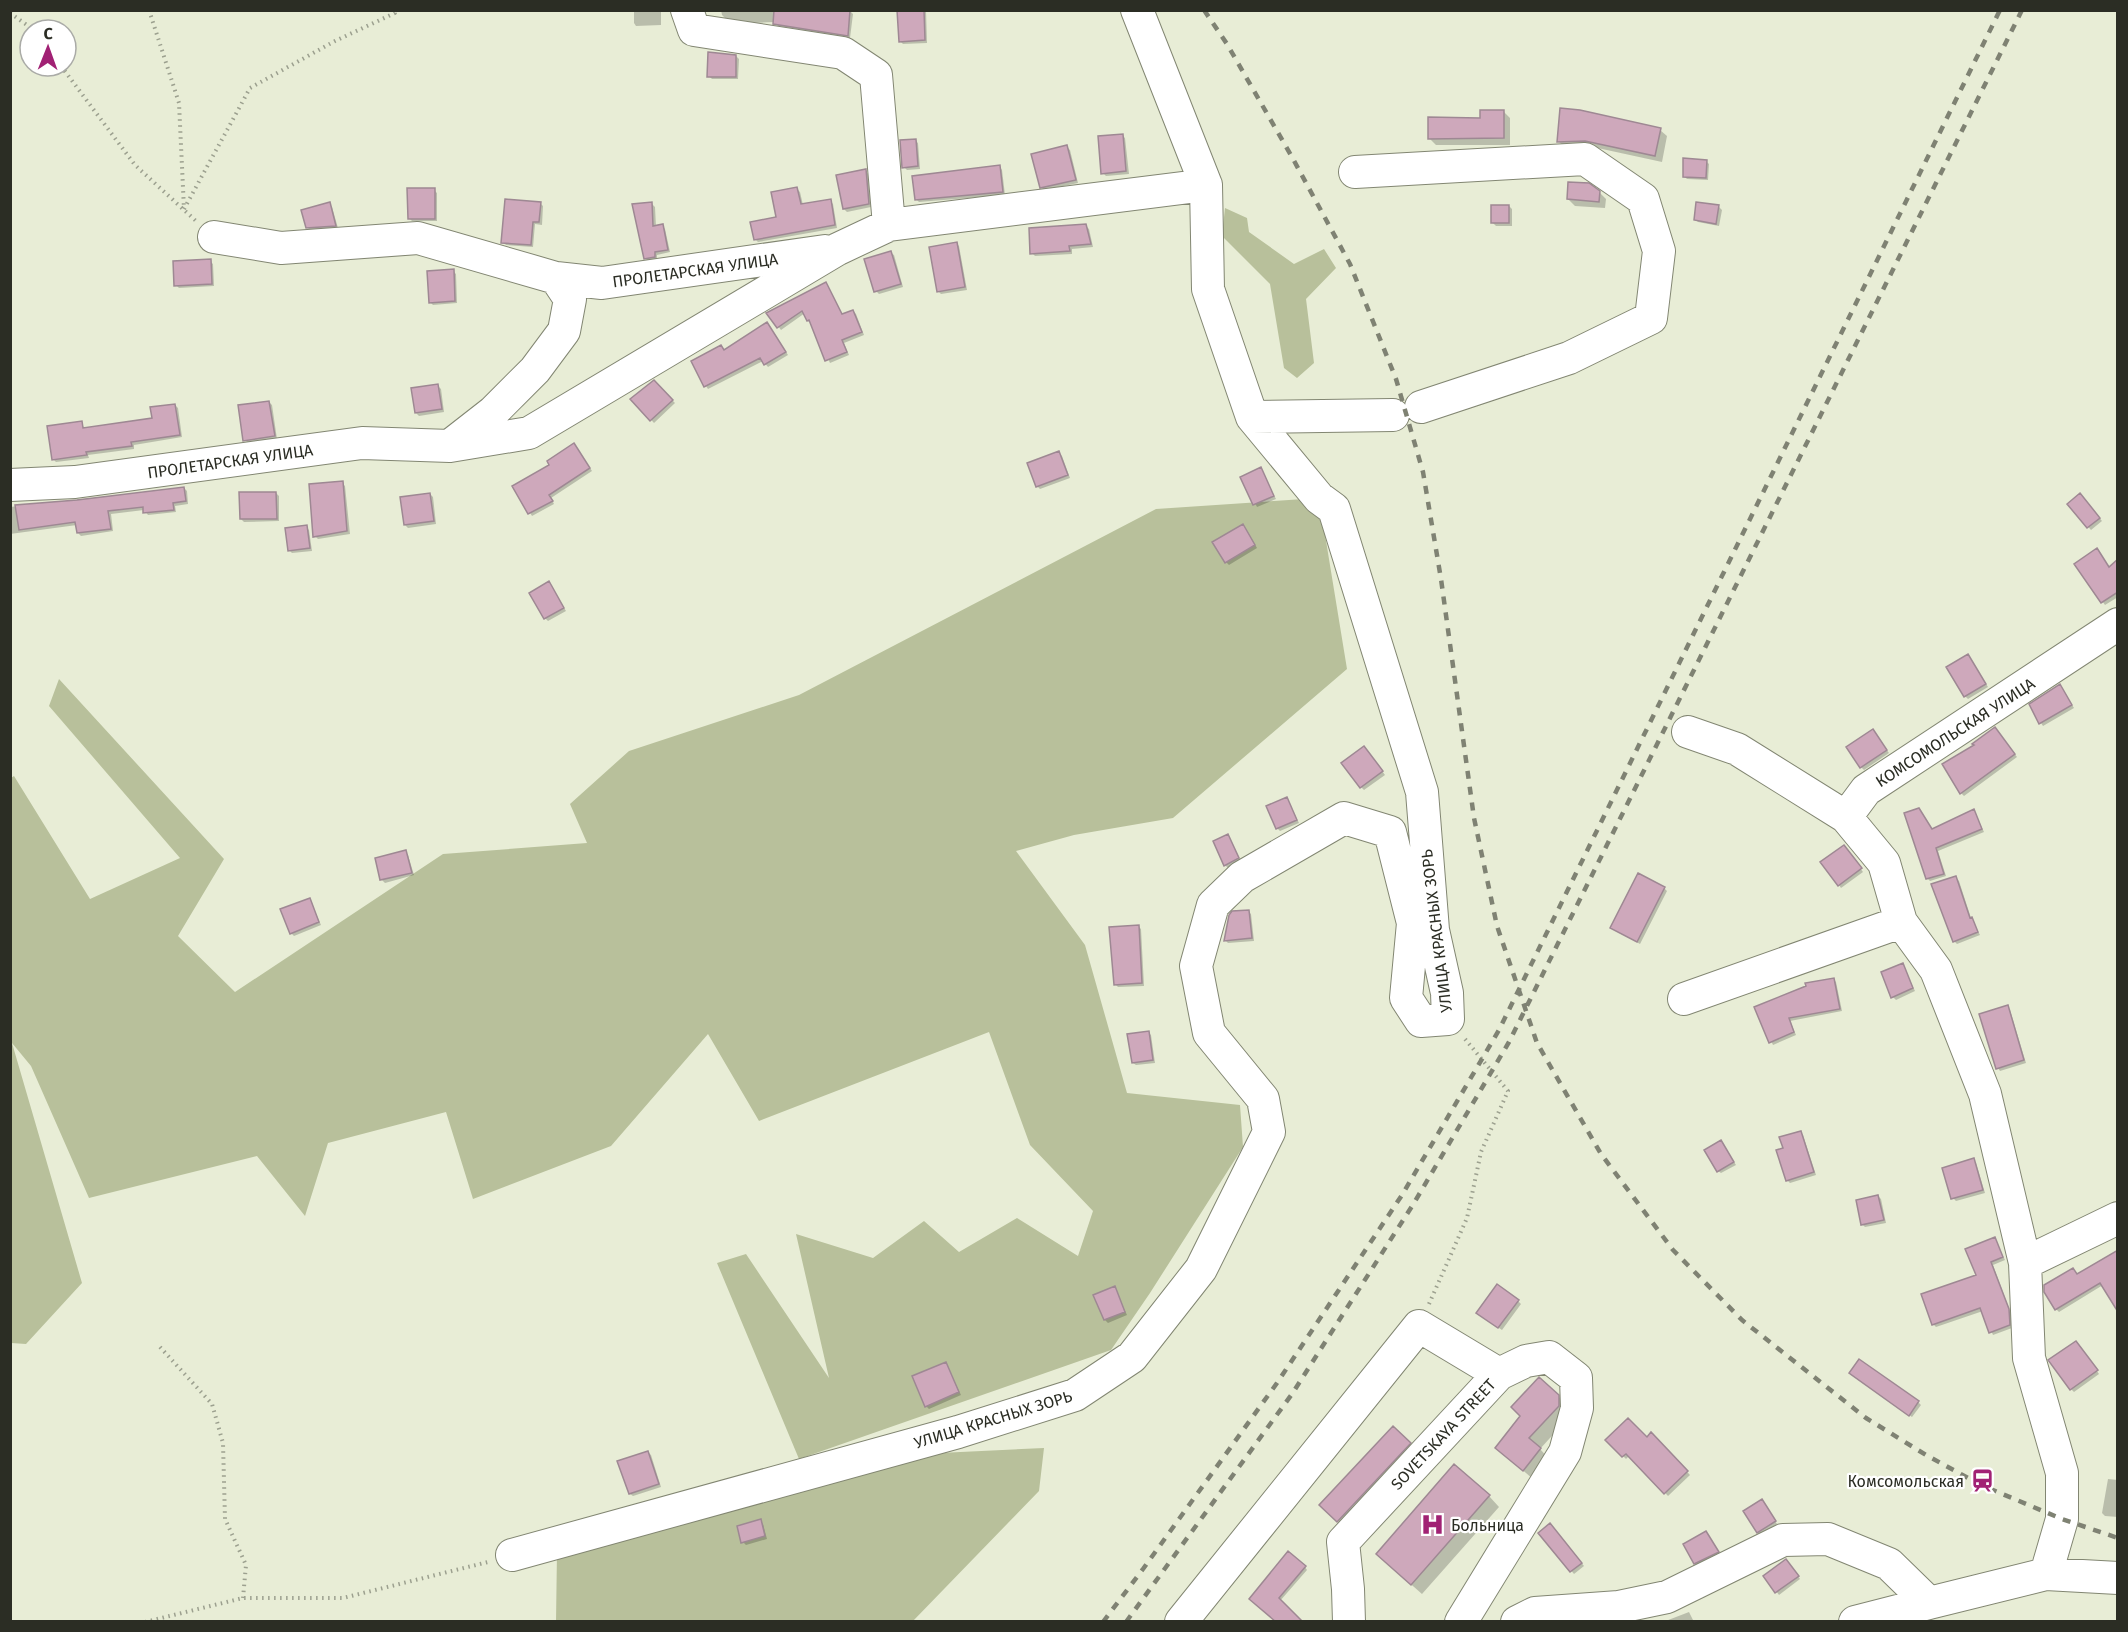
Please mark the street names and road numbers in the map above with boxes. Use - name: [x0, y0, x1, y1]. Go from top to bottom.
- street label: ПРОЛЕТАРСКАЯ УЛИЦА: [611, 249, 780, 292]
- street label: ПРОЛЕТАРСКАЯ УЛИЦА: [146, 440, 315, 483]
- street label: КОМСОМОЛЬСКАЯ УЛИЦА: [1872, 673, 2039, 791]
- street label: УЛИЦА КРАСНЫХ ЗОРЬ: [1417, 848, 1456, 1014]
- street label: SOVETSKAYA STREET: [1387, 1374, 1500, 1494]
- street label: УЛИЦА КРАСНЫХ ЗОРЬ: [912, 1386, 1074, 1453]

